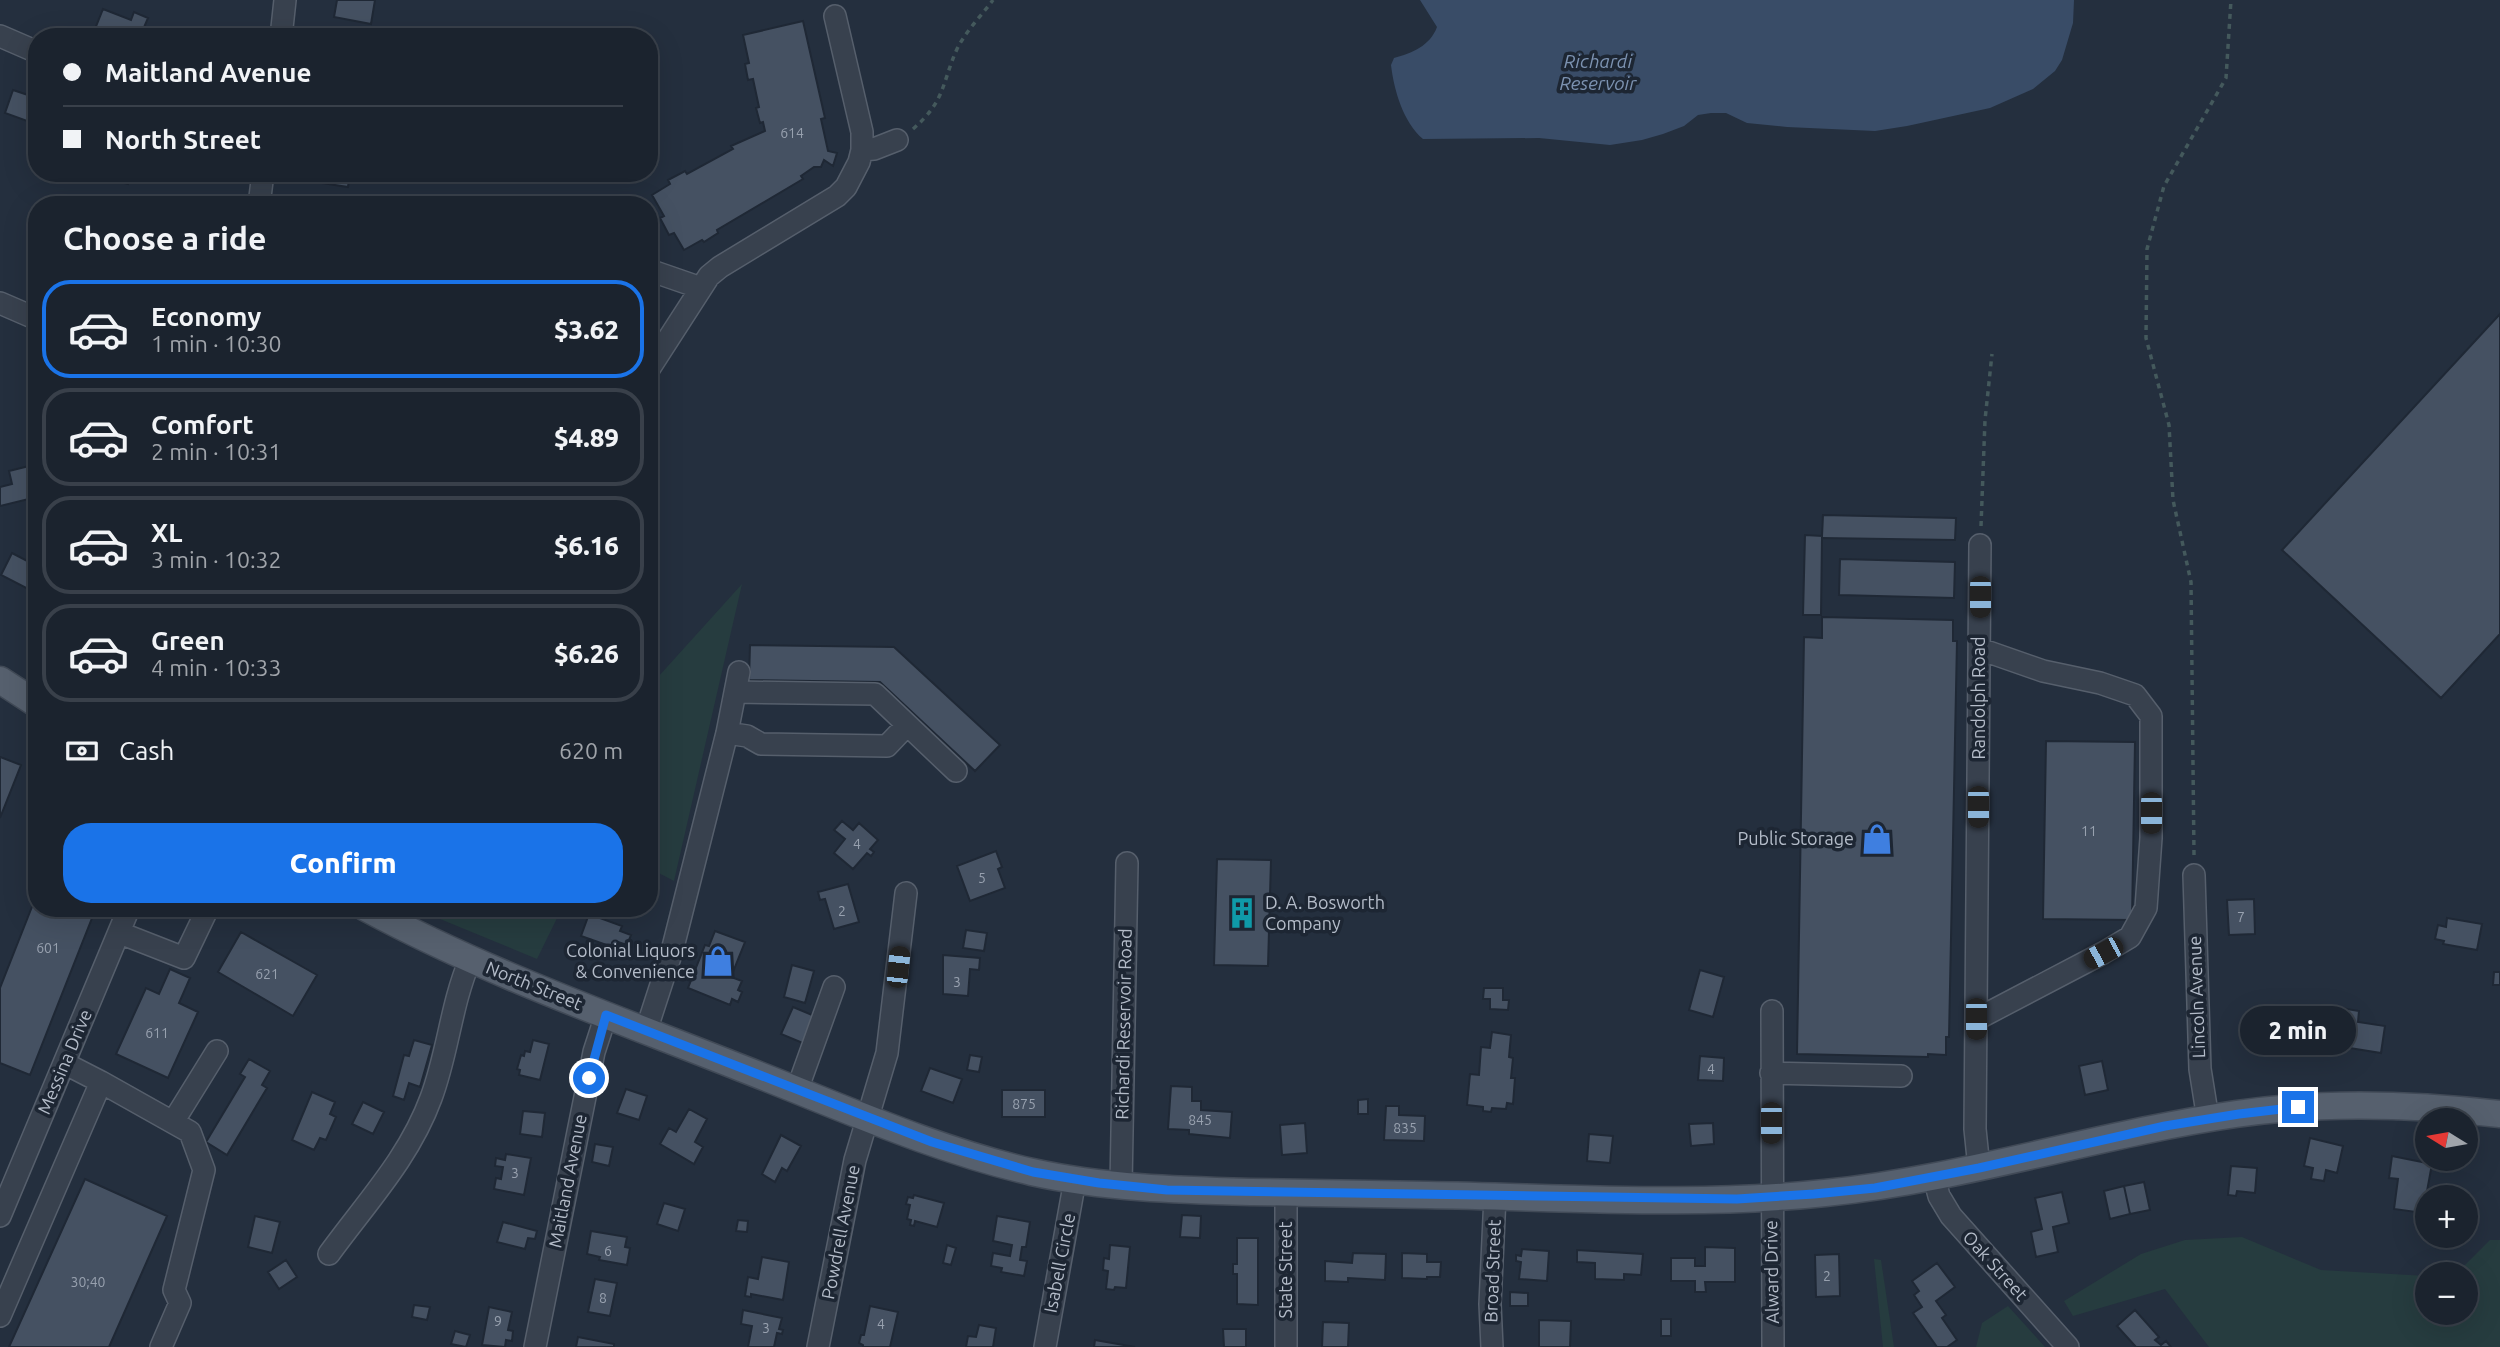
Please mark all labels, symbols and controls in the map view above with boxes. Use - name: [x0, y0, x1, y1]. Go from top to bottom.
- water label: Richardi Reservoir: [1559, 50, 1637, 94]
- text: Maitland Avenue: [105, 58, 311, 87]
- text: North Street: [105, 125, 261, 154]
- house number: 614: [780, 125, 804, 141]
- text: Choose a ride: [63, 220, 266, 256]
- icon: car: [67, 298, 130, 361]
- text: Economy: [151, 302, 261, 331]
- text: $3.62: [554, 315, 619, 344]
- text: 1 min · 10:30: [151, 331, 282, 356]
- icon: car: [67, 406, 130, 469]
- text: Comfort: [151, 410, 254, 439]
- text: $4.89: [554, 423, 619, 452]
- text: 2 min · 10:31: [151, 439, 282, 464]
- icon: car: [67, 514, 130, 577]
- text: XL: [151, 518, 182, 547]
- text: $6.16: [554, 531, 619, 560]
- text: 3 min · 10:32: [151, 547, 282, 572]
- car: [1970, 576, 1991, 618]
- icon: car: [67, 622, 130, 685]
- text: Green: [151, 626, 225, 655]
- street label: Randolph Road: [1968, 637, 1988, 759]
- text: $6.26: [554, 639, 619, 668]
- text: 4 min · 10:33: [151, 655, 282, 680]
- icon: cash: [63, 732, 101, 770]
- text: Cash: [119, 736, 174, 765]
- text: 620 m: [559, 738, 623, 763]
- car: [1968, 786, 1989, 828]
- car: [2141, 792, 2162, 834]
- shop icon: Public Storage: [1860, 822, 1894, 856]
- button: Confirm: [63, 823, 623, 903]
- house number: 11: [2081, 823, 2097, 839]
- place label: Public Storage: [1738, 828, 1854, 848]
- house number: 4: [853, 836, 861, 852]
- house number: 5: [978, 870, 986, 886]
- place label: D. A. Bosworth Company: [1265, 892, 1385, 933]
- building icon: D. A. Bosworth Company: [1225, 896, 1259, 930]
- house number: 2: [838, 903, 846, 919]
- house number: 7: [2237, 909, 2245, 925]
- street label: Richardi Reservoir Road: [1111, 928, 1135, 1120]
- car: [2080, 934, 2127, 972]
- street label: Lincoln Avenue: [2184, 936, 2208, 1059]
- house number: 601: [36, 940, 60, 956]
- place label: Colonial Liquors & Convenience: [566, 940, 695, 981]
- shop icon: Colonial Liquors & Convenience: [701, 944, 735, 978]
- car: [886, 945, 911, 989]
- street label: North Street: [483, 957, 585, 1013]
- house number: 621: [255, 966, 279, 982]
- house number: 3: [953, 974, 961, 990]
- car: [1966, 998, 1987, 1040]
- street label: Messina Drive: [33, 1006, 95, 1117]
- callout: 2 min: [2240, 1006, 2356, 1054]
- text: 2 min: [2269, 1018, 2327, 1043]
- house number: 611: [145, 1025, 169, 1041]
- house number: 4: [1707, 1061, 1715, 1077]
- route start: [573, 1062, 605, 1094]
- route end: [2282, 1091, 2314, 1123]
- house number: 875: [1012, 1096, 1036, 1112]
- car: [1761, 1102, 1782, 1144]
- north arrow: [2415, 1108, 2478, 1171]
- map controls: [2415, 1108, 2478, 1325]
- street label: Maitland Avenue: [544, 1112, 590, 1249]
- house number: 845: [1188, 1112, 1212, 1128]
- house number: 835: [1393, 1120, 1417, 1136]
- street label: Powdrell Avenue: [817, 1163, 863, 1301]
- house number: 3: [511, 1165, 519, 1181]
- button: +: [2415, 1185, 2478, 1248]
- street label: Isabell Circle: [1040, 1211, 1078, 1314]
- street label: Broad Street: [1480, 1219, 1504, 1323]
- street label: Alward Drive: [1760, 1220, 1782, 1324]
- street label: State Street: [1275, 1221, 1295, 1319]
- street label: Oak Street: [1959, 1226, 2032, 1304]
- house number: 6: [604, 1243, 612, 1259]
- button: −: [2415, 1262, 2478, 1325]
- house number: 2: [1823, 1268, 1831, 1284]
- house number: 30;40: [70, 1274, 106, 1290]
- house number: 8: [599, 1290, 607, 1306]
- house number: 9: [494, 1313, 502, 1329]
- house number: 4: [877, 1316, 885, 1332]
- house number: 3: [762, 1320, 770, 1336]

